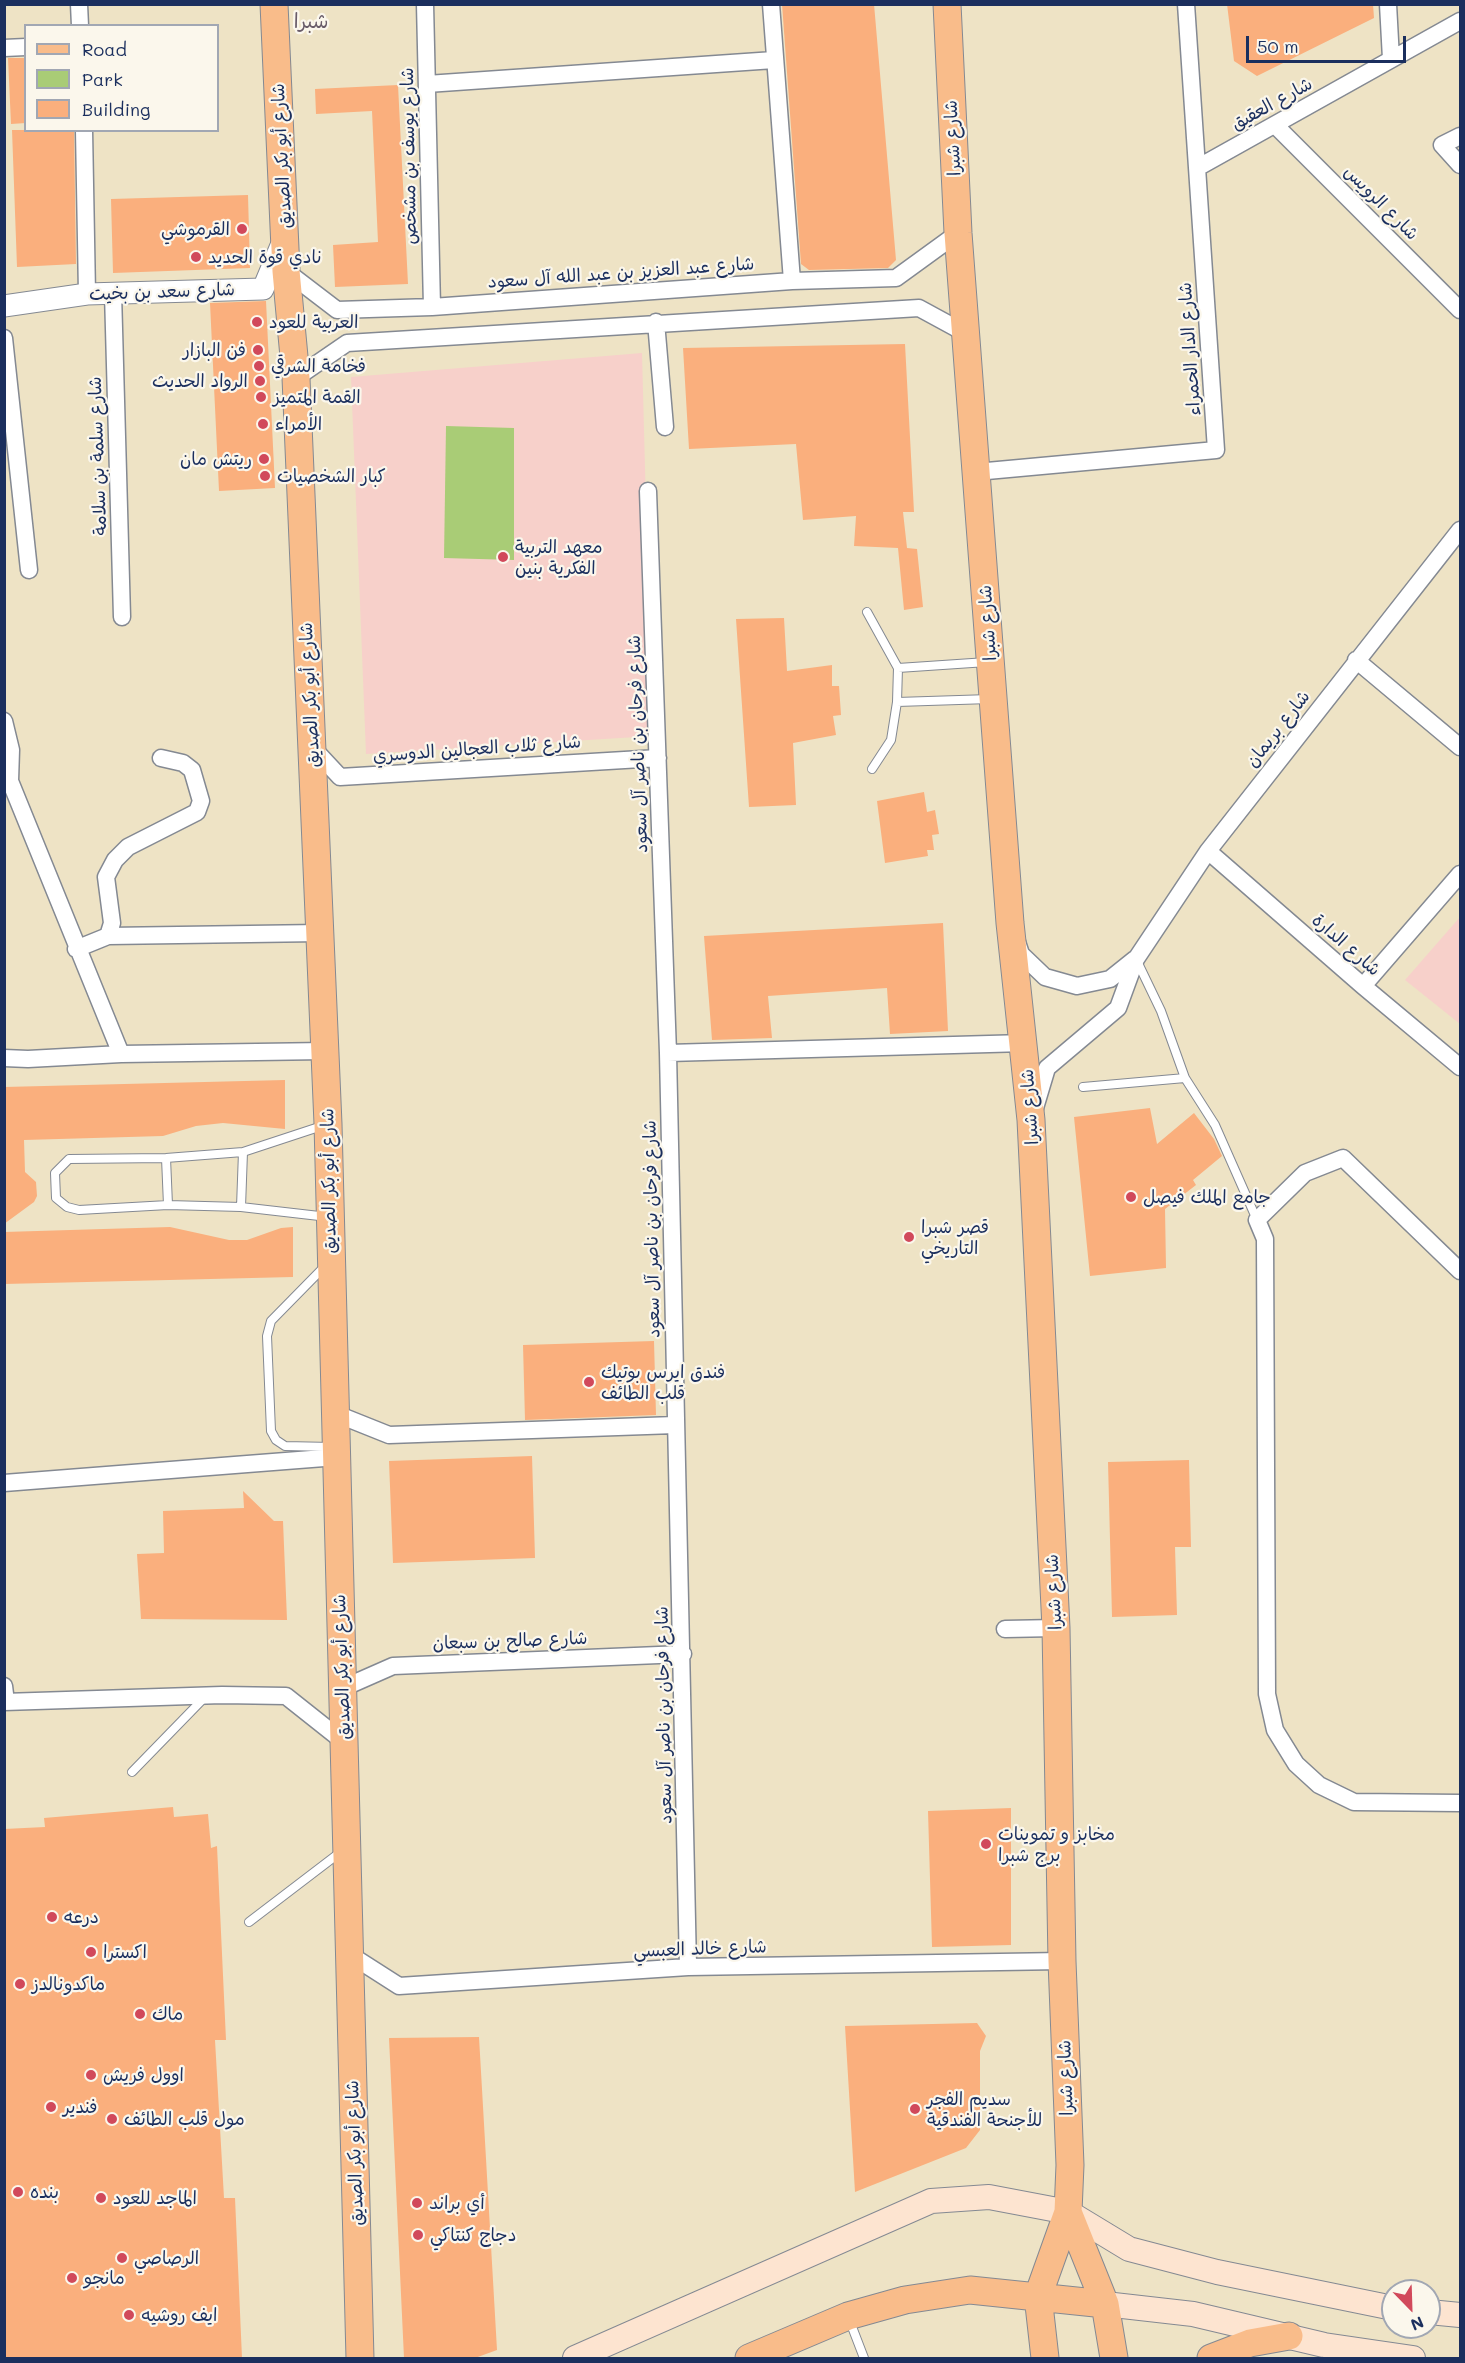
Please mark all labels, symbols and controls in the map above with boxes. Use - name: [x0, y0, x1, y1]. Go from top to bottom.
- district label: شبرا: [294, 10, 328, 34]
- legend: [24, 24, 219, 132]
- scale bar: [1249, 24, 1410, 62]
- text: 50 m: [1257, 34, 1299, 58]
- text: Road: [82, 37, 127, 61]
- text: Park: [82, 67, 123, 91]
- street label: شارع يوسف بن مشخص: [397, 67, 421, 245]
- street label: شارع العقيق: [1228, 73, 1316, 135]
- street label: شارع أبو بكر الصديق: [267, 83, 297, 229]
- text: Building: [82, 97, 150, 121]
- street label: شارع شبرا: [940, 99, 966, 177]
- street label: شارع الرويس: [1339, 161, 1423, 245]
- place label: القرموشي: [161, 218, 230, 240]
- marker: القرموشي: [235, 222, 249, 236]
- place label: نادي قوة الحديد: [208, 246, 322, 268]
- marker: نادي قوة الحديد: [189, 250, 203, 264]
- street label: شارع عبد العزيز بن عبد الله آل سعود: [487, 253, 755, 293]
- street label: شارع سعد بن بخيت: [89, 279, 235, 305]
- street label: شارع الدار الحمراء: [1175, 282, 1205, 416]
- place label: العربية للعود: [269, 311, 358, 333]
- marker: العربية للعود: [250, 315, 264, 329]
- place label: فن البازار: [183, 339, 246, 361]
- marker: فن البازار: [251, 343, 265, 357]
- place label: فخامة الشرقي: [271, 355, 366, 377]
- marker: فخامة الشرقي: [252, 359, 266, 373]
- place label: الرواد الحديث: [152, 370, 248, 392]
- marker: الرواد الحديث: [253, 374, 267, 388]
- street label: شارع سلمة بن سلامة: [84, 376, 112, 536]
- place label: القمة المتميز: [273, 386, 361, 408]
- marker: القمة المتميز: [254, 390, 268, 404]
- place label: الأمراء: [275, 413, 322, 435]
- marker: الأمراء: [256, 417, 270, 431]
- place label: ريتش مان: [180, 448, 252, 470]
- marker: ريتش مان: [257, 452, 271, 466]
- place label: كبار الشخصيات: [277, 465, 386, 487]
- marker: كبار الشخصيات: [258, 469, 272, 483]
- place label: معهد التربية الفكرية بنين: [515, 536, 603, 578]
- marker: معهد التربية الفكرية بنين: [496, 550, 510, 564]
- street label: شارع شبرا: [975, 584, 1001, 662]
- street label: شارع أبو بكر الصديق: [295, 622, 325, 768]
- street label: شارع فرحان بن ناصر آل سعود: [623, 635, 653, 853]
- street label: شارع بريمان: [1241, 686, 1315, 772]
- street label: شارع ثلاب العجالين الدوسري: [372, 731, 582, 767]
- street label: شارع الدارة: [1307, 909, 1385, 981]
- street label: شارع شبرا: [1017, 1068, 1043, 1146]
- street label: شارع أبو بكر الصديق: [317, 1108, 341, 1254]
- street label: شارع فرحان بن ناصر آل سعود: [639, 1120, 665, 1338]
- place label: جامع الملك فيصل: [1143, 1186, 1271, 1208]
- marker: جامع الملك فيصل: [1124, 1190, 1138, 1204]
- place label: قصر شبرا التاريخي: [921, 1216, 989, 1258]
- marker: قصر شبرا التاريخي: [902, 1230, 916, 1244]
- place label: فندق ايرس بوتيك قلب الطائف: [601, 1361, 725, 1404]
- marker: فندق ايرس بوتيك قلب الطائف: [582, 1375, 596, 1389]
- street label: شارع شبرا: [1041, 1553, 1067, 1631]
- street label: شارع أبو بكر الصديق: [329, 1594, 355, 1740]
- street label: شارع فرحان بن ناصر آل سعود: [651, 1606, 677, 1824]
- street label: شارع صالح بن سبعان: [432, 1627, 588, 1655]
- place label: مخابز و تموينات برج شبرا: [998, 1823, 1115, 1866]
- marker: مخابز و تموينات برج شبرا: [979, 1837, 993, 1851]
- place label: درعه: [64, 1906, 99, 1928]
- marker: درعه: [45, 1910, 59, 1924]
- street label: شارع خالد العبسي: [633, 1936, 767, 1962]
- place label: اكسترا: [103, 1941, 147, 1963]
- marker: اكسترا: [84, 1945, 98, 1959]
- place label: ماكدونالدز: [32, 1973, 105, 1995]
- marker: ماكدونالدز: [13, 1977, 27, 1991]
- place label: ماك: [152, 2003, 183, 2025]
- marker: ماك: [133, 2007, 147, 2021]
- street label: شارع شبرا: [1054, 2040, 1078, 2116]
- place label: اوول فريش: [103, 2064, 184, 2086]
- marker: اوول فريش: [84, 2068, 98, 2082]
- street label: شارع أبو بكر الصديق: [342, 2080, 368, 2226]
- place label: سديم الفجر للأجنحة الفندقية: [927, 2088, 1042, 2130]
- place label: فندير: [63, 2096, 97, 2118]
- marker: فندير: [44, 2100, 58, 2114]
- marker: سديم الفجر للأجنحة الفندقية: [908, 2102, 922, 2116]
- place label: مول قلب الطائف: [124, 2108, 245, 2130]
- marker: مول قلب الطائف: [105, 2112, 119, 2126]
- place label: بنده: [30, 2181, 59, 2203]
- marker: بنده: [11, 2185, 25, 2199]
- place label: الماجد للعود: [113, 2187, 197, 2209]
- marker: الماجد للعود: [94, 2191, 108, 2205]
- place label: أي براند: [429, 2192, 485, 2214]
- marker: أي براند: [410, 2196, 424, 2210]
- place label: دجاج كنتاكي: [430, 2224, 516, 2246]
- marker: دجاج كنتاكي: [411, 2228, 425, 2242]
- place label: الرصاصي: [134, 2247, 199, 2269]
- marker: الرصاصي: [115, 2251, 129, 2265]
- place label: مانجو: [84, 2267, 125, 2289]
- marker: مانجو: [65, 2271, 79, 2285]
- north arrow: [1381, 2279, 1441, 2339]
- place label: ايف روشيه: [141, 2304, 217, 2326]
- marker: ايف روشيه: [122, 2308, 136, 2322]
- text: N: [1408, 2312, 1427, 2336]

